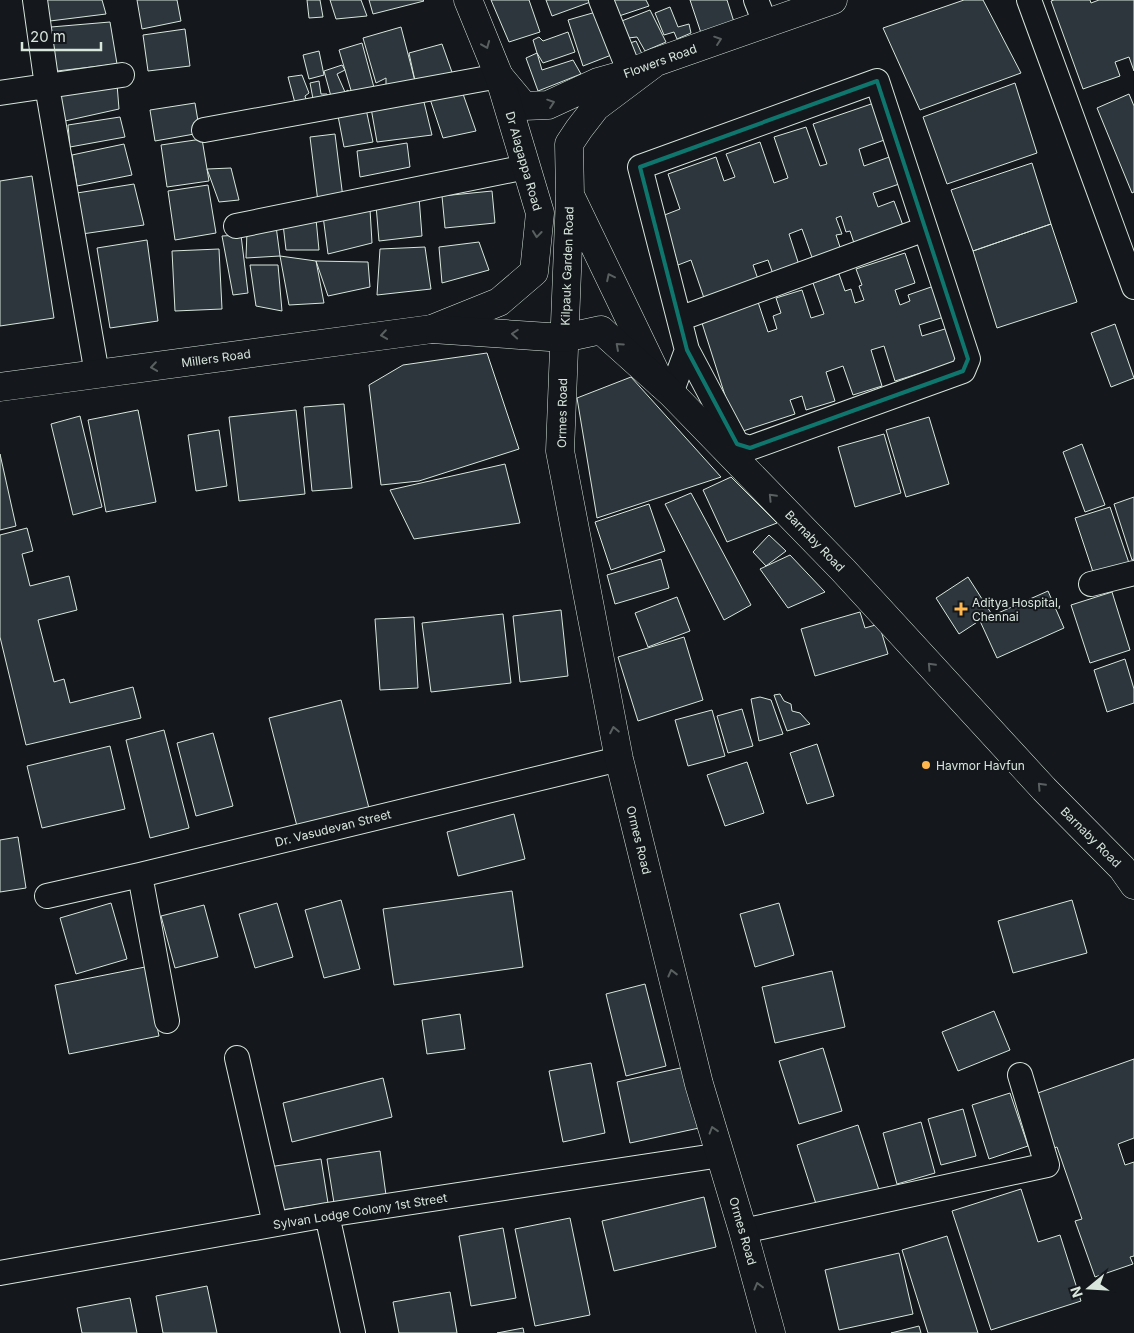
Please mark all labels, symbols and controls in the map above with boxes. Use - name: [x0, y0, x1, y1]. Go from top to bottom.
- scale bar: [22, 20, 101, 52]
- text: 20 m: [30, 27, 66, 46]
- one-way arrow: [714, 36, 722, 46]
- one-way arrow: [480, 40, 491, 49]
- street label: Flowers Road: [621, 41, 699, 81]
- one-way arrow: [546, 98, 554, 108]
- street label: Dr Alagappa Road: [503, 110, 545, 212]
- street label: Kilpauk Garden Road: [557, 206, 577, 326]
- one-way arrow: [532, 230, 543, 238]
- one-way arrow: [606, 273, 616, 282]
- one-way arrow: [511, 329, 519, 340]
- one-way arrow: [380, 330, 388, 340]
- one-way arrow: [615, 343, 624, 352]
- street label: Millers Road: [180, 346, 252, 370]
- one-way arrow: [149, 361, 157, 372]
- street label: Ormes Road: [554, 378, 570, 448]
- one-way arrow: [769, 494, 778, 503]
- street label: Barnaby Road: [782, 507, 848, 575]
- place label: Aditya Hospital, Chennai: [972, 595, 1061, 624]
- marker: Aditya Hospital, Chennai: [954, 602, 968, 616]
- one-way arrow: [928, 663, 937, 672]
- one-way arrow: [609, 725, 619, 734]
- place label: Havmor Havfun: [936, 758, 1025, 773]
- marker: Havmor Havfun: [920, 759, 932, 771]
- one-way arrow: [1038, 783, 1047, 792]
- street label: Ormes Road: [623, 804, 655, 876]
- street label: Barnaby Road: [1058, 804, 1124, 870]
- street label: Dr. Vasudevan Street: [273, 806, 393, 850]
- one-way arrow: [667, 968, 678, 977]
- one-way arrow: [708, 1126, 718, 1134]
- street label: Sylvan Lodge Colony 1st Street: [272, 1190, 448, 1232]
- street label: Ormes Road: [726, 1195, 760, 1267]
- north arrow: [1064, 1263, 1114, 1313]
- one-way arrow: [753, 1282, 764, 1290]
- text: N: [1066, 1284, 1086, 1300]

